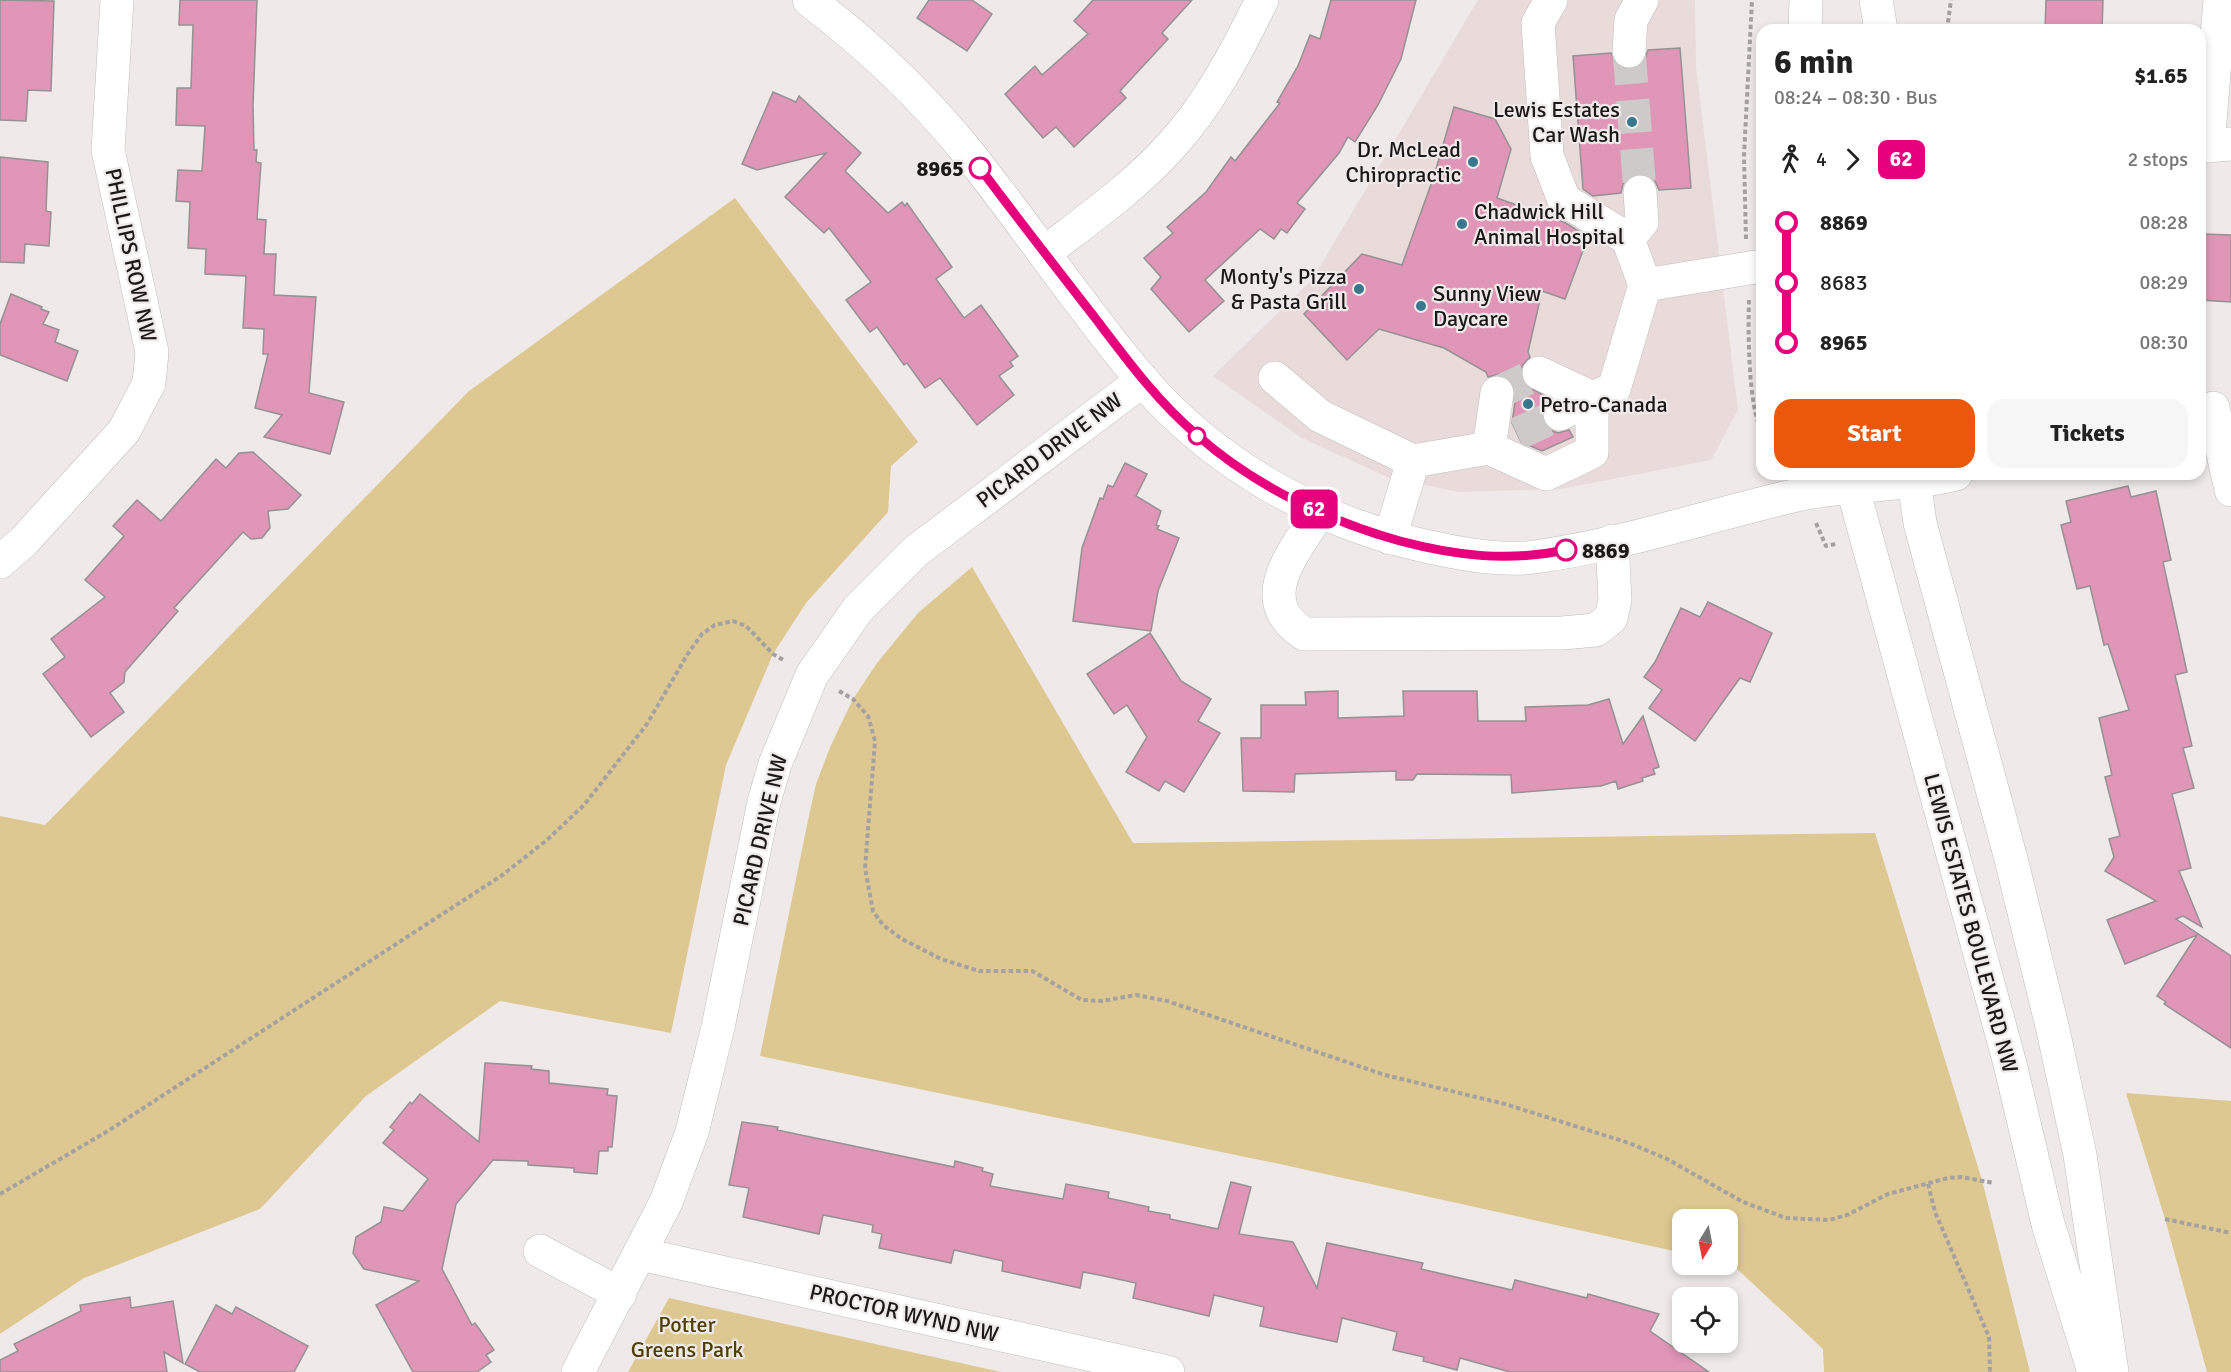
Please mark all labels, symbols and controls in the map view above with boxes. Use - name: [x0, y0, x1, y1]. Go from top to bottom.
- text: 6 min: [1774, 42, 1854, 83]
- text: $1.65: [2134, 62, 2188, 89]
- text: 08:24 – 08:30 · Bus: [1774, 85, 1937, 110]
- place label: Lewis Estates Car Wash: [1493, 96, 1620, 148]
- marker: Lewis Estates Car Wash: [1625, 115, 1639, 129]
- place label: Dr. McLead Chiropractic: [1345, 136, 1461, 188]
- icon: walk: [1774, 143, 1807, 176]
- icon: forward: [1836, 143, 1869, 176]
- text: 62: [1890, 146, 1913, 172]
- text: 4: [1816, 147, 1827, 172]
- text: 2 stops: [2127, 147, 2188, 172]
- place label: 8965: [916, 155, 964, 182]
- marker: Dr. McLead Chiropractic: [1466, 155, 1480, 169]
- marker: 8965: [969, 157, 991, 179]
- street label: PHILLIPS ROW NW: [99, 166, 163, 345]
- place label: Chadwick Hill Animal Hospital: [1474, 198, 1624, 250]
- text: 8869: [1820, 209, 1868, 236]
- text: 08:28: [2139, 210, 2188, 235]
- marker: Chadwick Hill Animal Hospital: [1455, 217, 1469, 231]
- place label: Monty's Pizza & Pasta Grill: [1219, 263, 1347, 315]
- text: 8683: [1820, 269, 1868, 296]
- text: 08:29: [2139, 270, 2188, 295]
- place label: Sunny View Daycare: [1433, 280, 1541, 332]
- marker: Monty's Pizza & Pasta Grill: [1352, 282, 1366, 296]
- marker: Sunny View Daycare: [1414, 299, 1428, 313]
- text: 8965: [1820, 329, 1868, 356]
- text: 08:30: [2139, 330, 2188, 355]
- street label: PICARD DRIVE NW: [971, 386, 1127, 514]
- place label: Petro-Canada: [1540, 391, 1668, 418]
- marker: Petro-Canada: [1521, 397, 1535, 411]
- button: Start: [1774, 399, 1975, 468]
- button: Tickets: [1987, 399, 2188, 468]
- unlabelled marker: [1188, 427, 1206, 445]
- line badge: 62: [1287, 490, 1341, 528]
- text: 62: [1303, 496, 1325, 522]
- place label: 8869: [1582, 537, 1630, 564]
- marker: 8869: [1555, 539, 1577, 561]
- street label: PICARD DRIVE NW: [727, 751, 793, 929]
- street label: LEWIS ESTATES BOULEVARD NW: [1918, 770, 2024, 1076]
- north arrow: [1672, 1209, 1738, 1275]
- map controls: [1672, 1209, 1738, 1353]
- street label: PROCTOR WYND NW: [807, 1278, 1002, 1348]
- button: locate: [1672, 1287, 1738, 1353]
- park label: Potter Greens Park: [631, 1311, 743, 1363]

